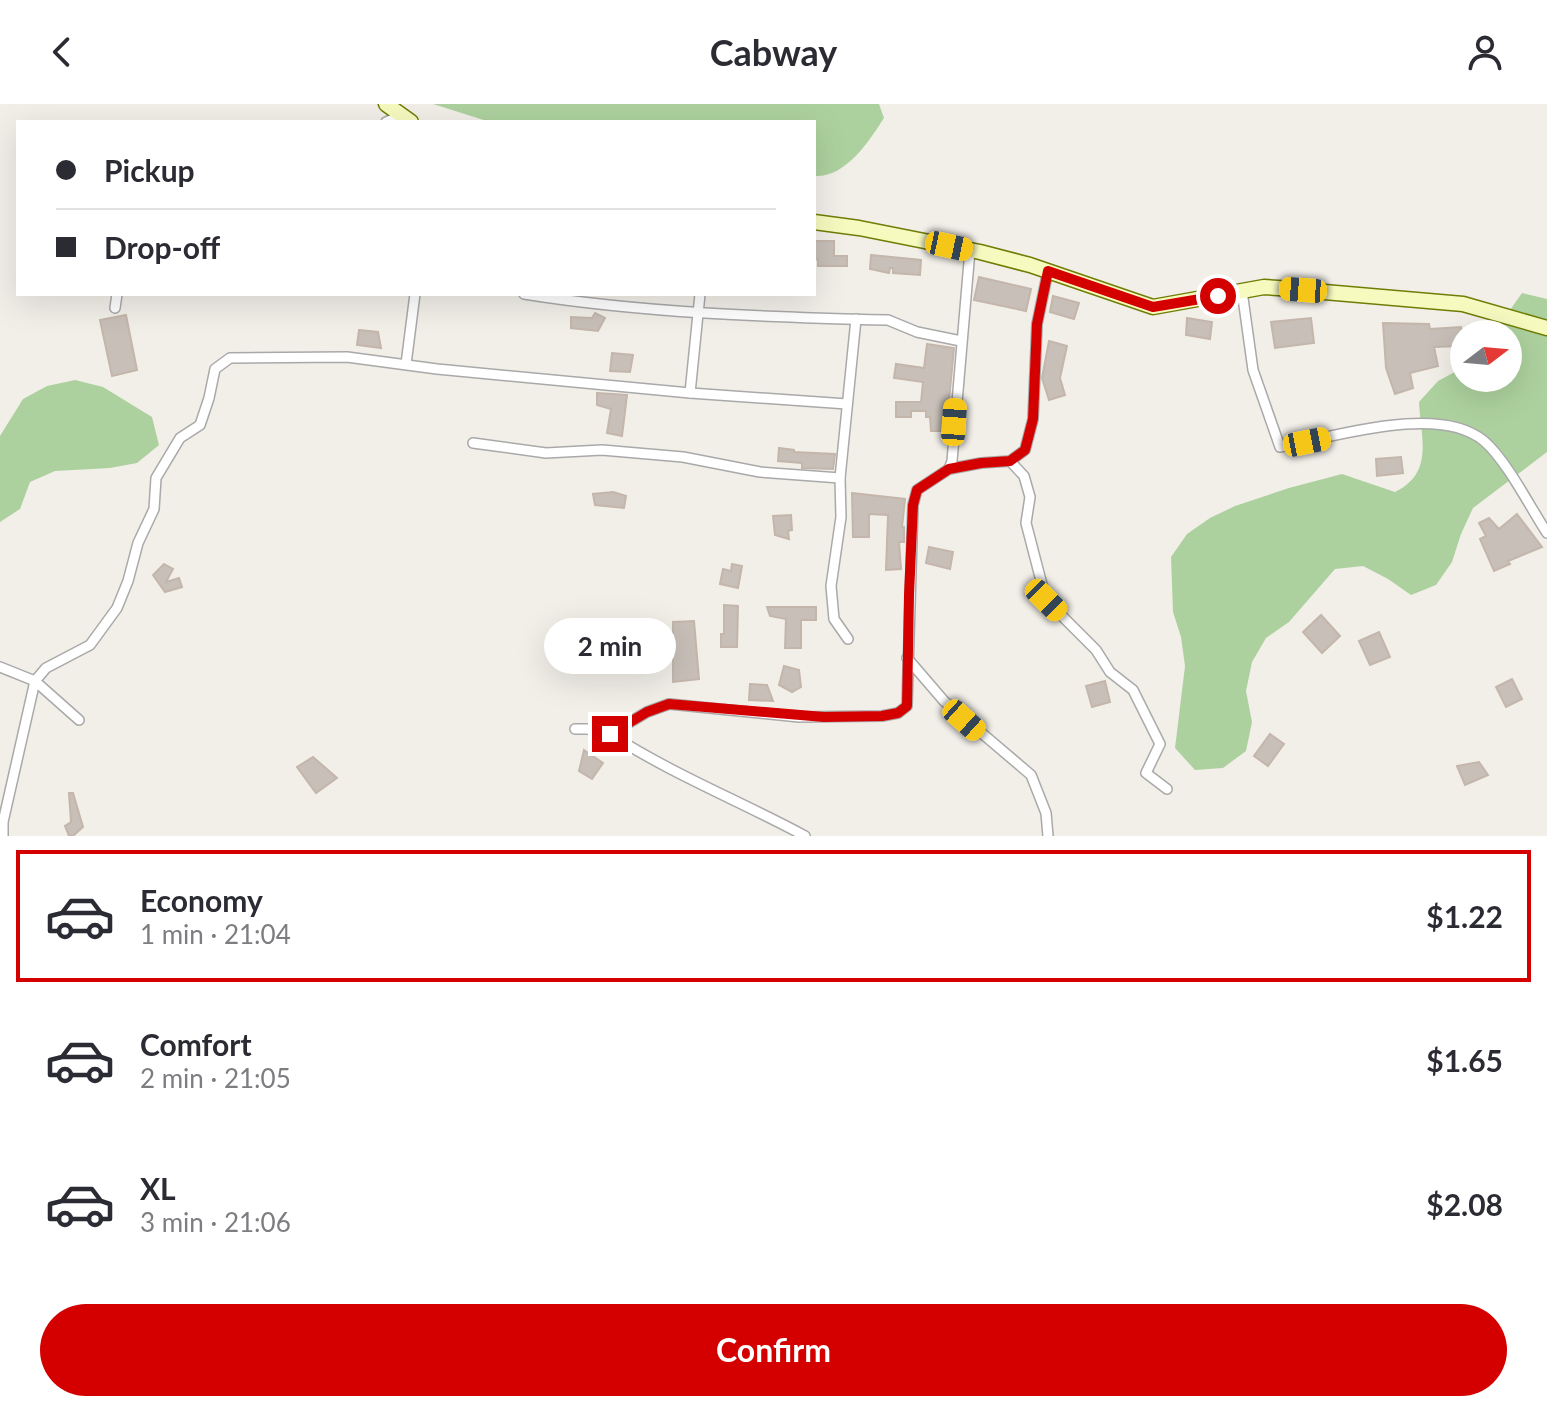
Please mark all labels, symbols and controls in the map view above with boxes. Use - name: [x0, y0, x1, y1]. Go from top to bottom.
- icon: back: [40, 30, 84, 74]
- text: Cabway: [710, 30, 837, 74]
- icon: person: [1463, 30, 1507, 74]
- text: Pickup: [104, 152, 195, 188]
- text: Drop-off: [104, 229, 220, 265]
- car: [923, 229, 975, 263]
- car: [1278, 276, 1328, 304]
- route start: [1200, 278, 1236, 314]
- north arrow: [1450, 320, 1522, 392]
- map controls: [1450, 320, 1522, 392]
- car: [940, 397, 968, 447]
- car: [1281, 426, 1333, 458]
- car: [1021, 575, 1071, 625]
- callout: 2 min: [544, 618, 676, 674]
- text: 2 min: [578, 630, 642, 662]
- car: [938, 695, 990, 745]
- route end: [592, 716, 628, 752]
- icon: car: [44, 880, 116, 952]
- text: Economy: [140, 882, 263, 918]
- text: $1.22: [1426, 898, 1503, 934]
- text: 1 min · 21:04: [140, 918, 291, 950]
- icon: car: [44, 1024, 116, 1096]
- text: Comfort: [140, 1026, 252, 1062]
- text: $1.65: [1426, 1042, 1503, 1078]
- text: 2 min · 21:05: [140, 1062, 291, 1094]
- icon: car: [44, 1168, 116, 1240]
- text: XL: [140, 1170, 176, 1206]
- text: $2.08: [1426, 1186, 1503, 1222]
- text: 3 min · 21:06: [140, 1206, 291, 1238]
- button: Confirm: [40, 1304, 1507, 1396]

